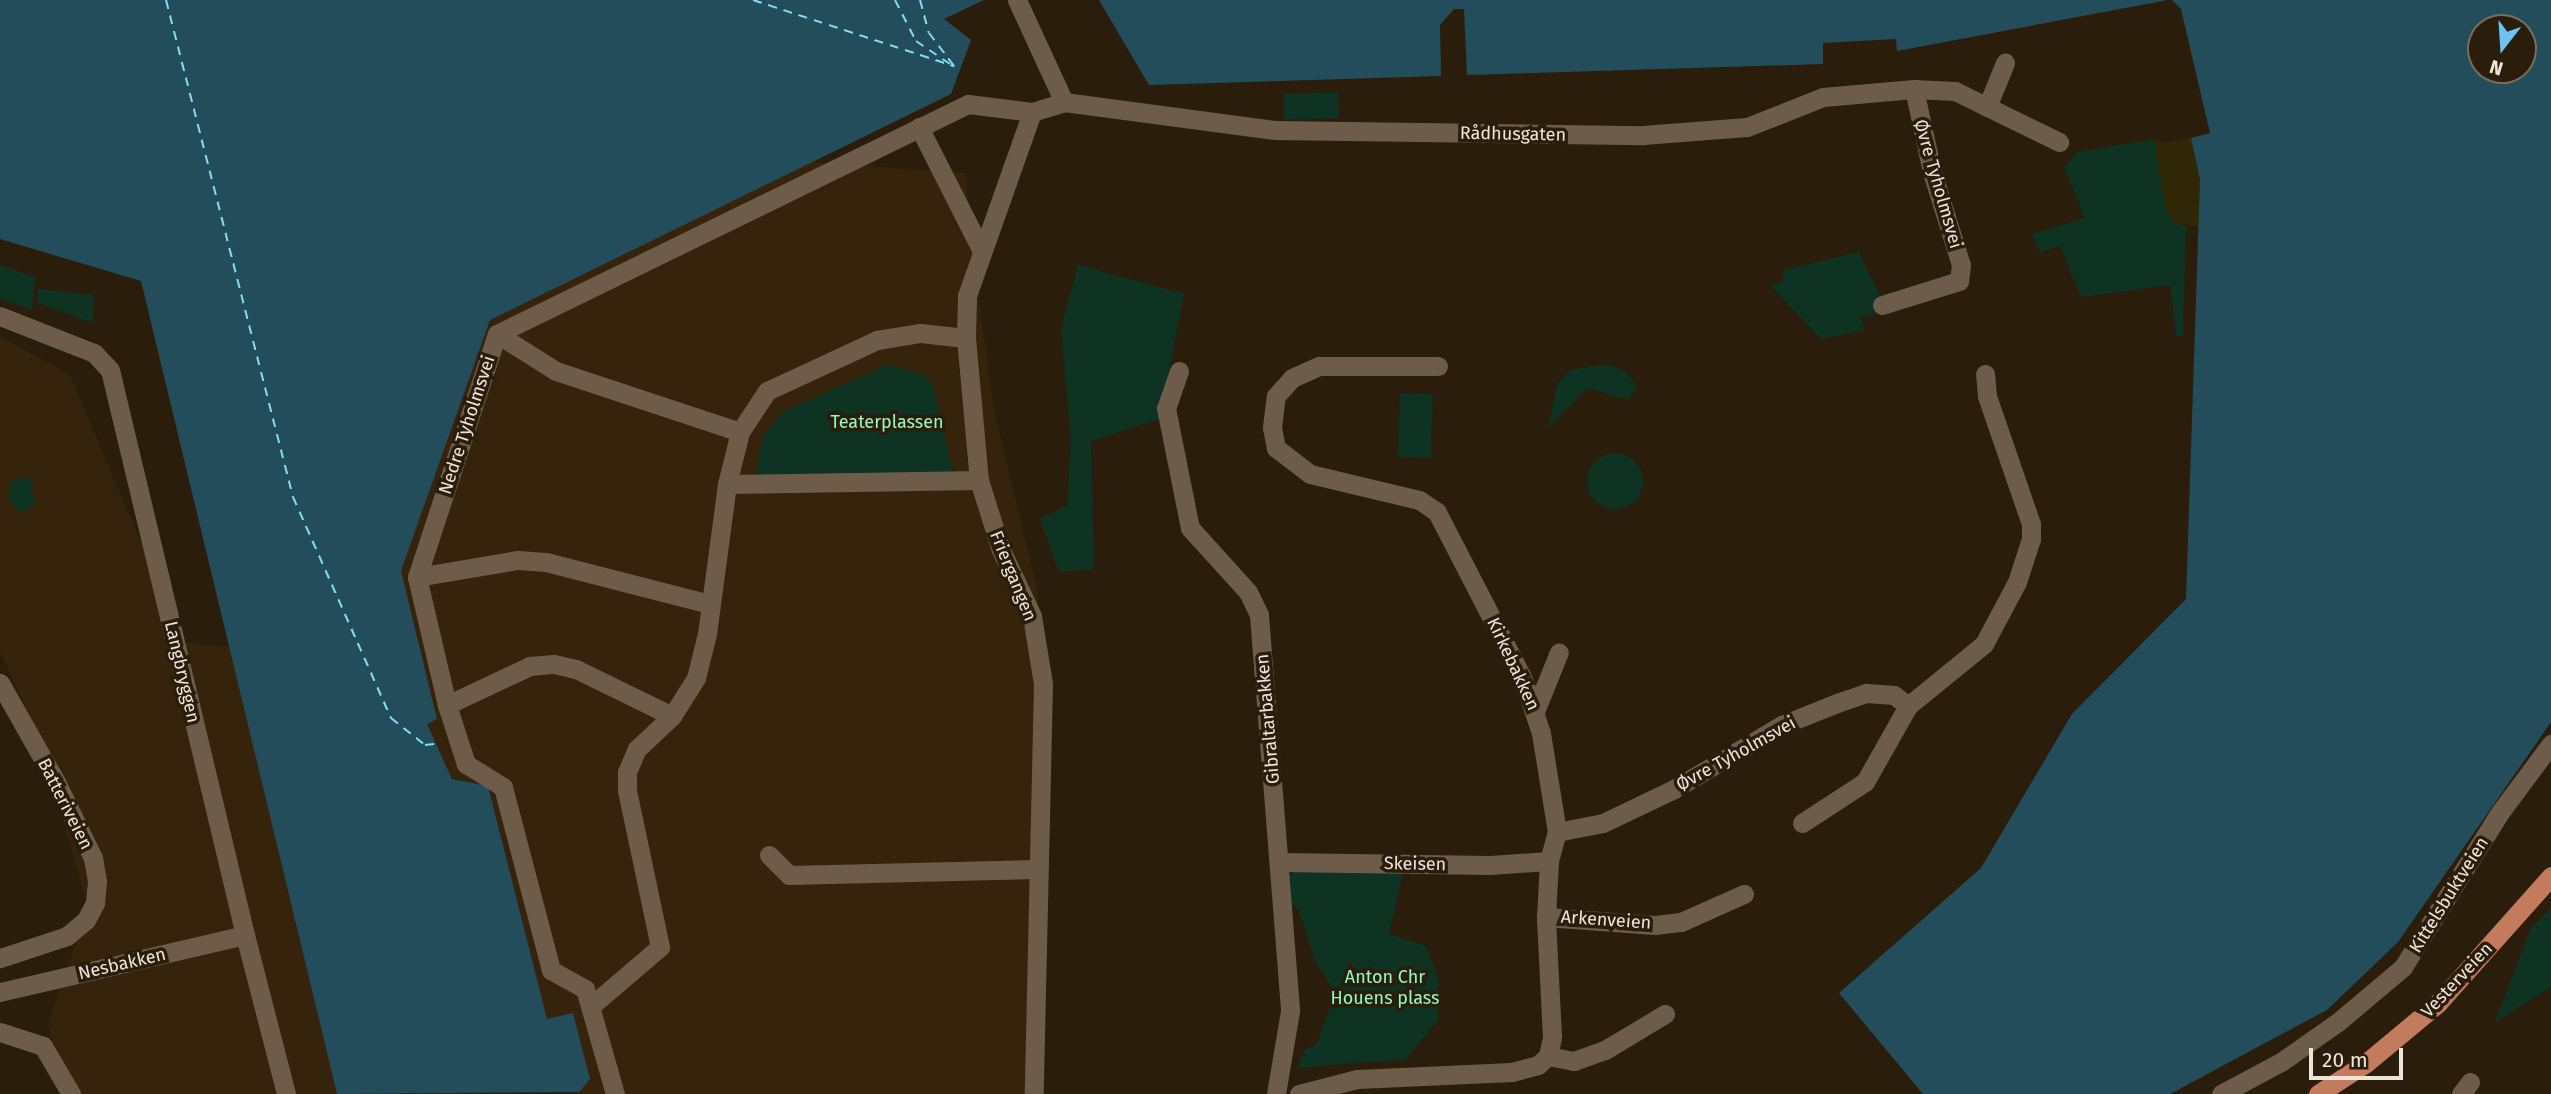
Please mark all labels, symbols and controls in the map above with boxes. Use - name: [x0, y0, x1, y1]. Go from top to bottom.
- north arrow: [2467, 14, 2537, 84]
- text: N: [2487, 55, 2506, 80]
- street label: Øvre Tyholmsvei: [1909, 117, 1967, 251]
- street label: Rådhusgaten: [1460, 122, 1566, 146]
- street label: Nedre Tyholmsvei: [434, 353, 500, 497]
- park label: Teaterplassen: [830, 411, 944, 433]
- street label: Friergangen: [985, 528, 1041, 624]
- street label: Kirkebakken: [1482, 614, 1544, 714]
- street label: Langbryggen: [160, 619, 204, 725]
- street label: Gibraltarbakken: [1252, 653, 1284, 785]
- street label: Øvre Tyholmsvei: [1672, 712, 1800, 796]
- street label: Batteriveien: [33, 755, 97, 853]
- street label: Kittelsbuktveien: [2405, 833, 2493, 957]
- street label: Skeisen: [1384, 853, 1446, 875]
- street label: Arkenveien: [1560, 906, 1652, 934]
- street label: Vesterveien: [2417, 938, 2497, 1022]
- street label: Nesbakken: [76, 943, 168, 985]
- park label: Anton Chr Houens plass: [1331, 967, 1439, 1010]
- scale bar: [2313, 1034, 2408, 1078]
- text: 20 m: [2322, 1047, 2368, 1073]

